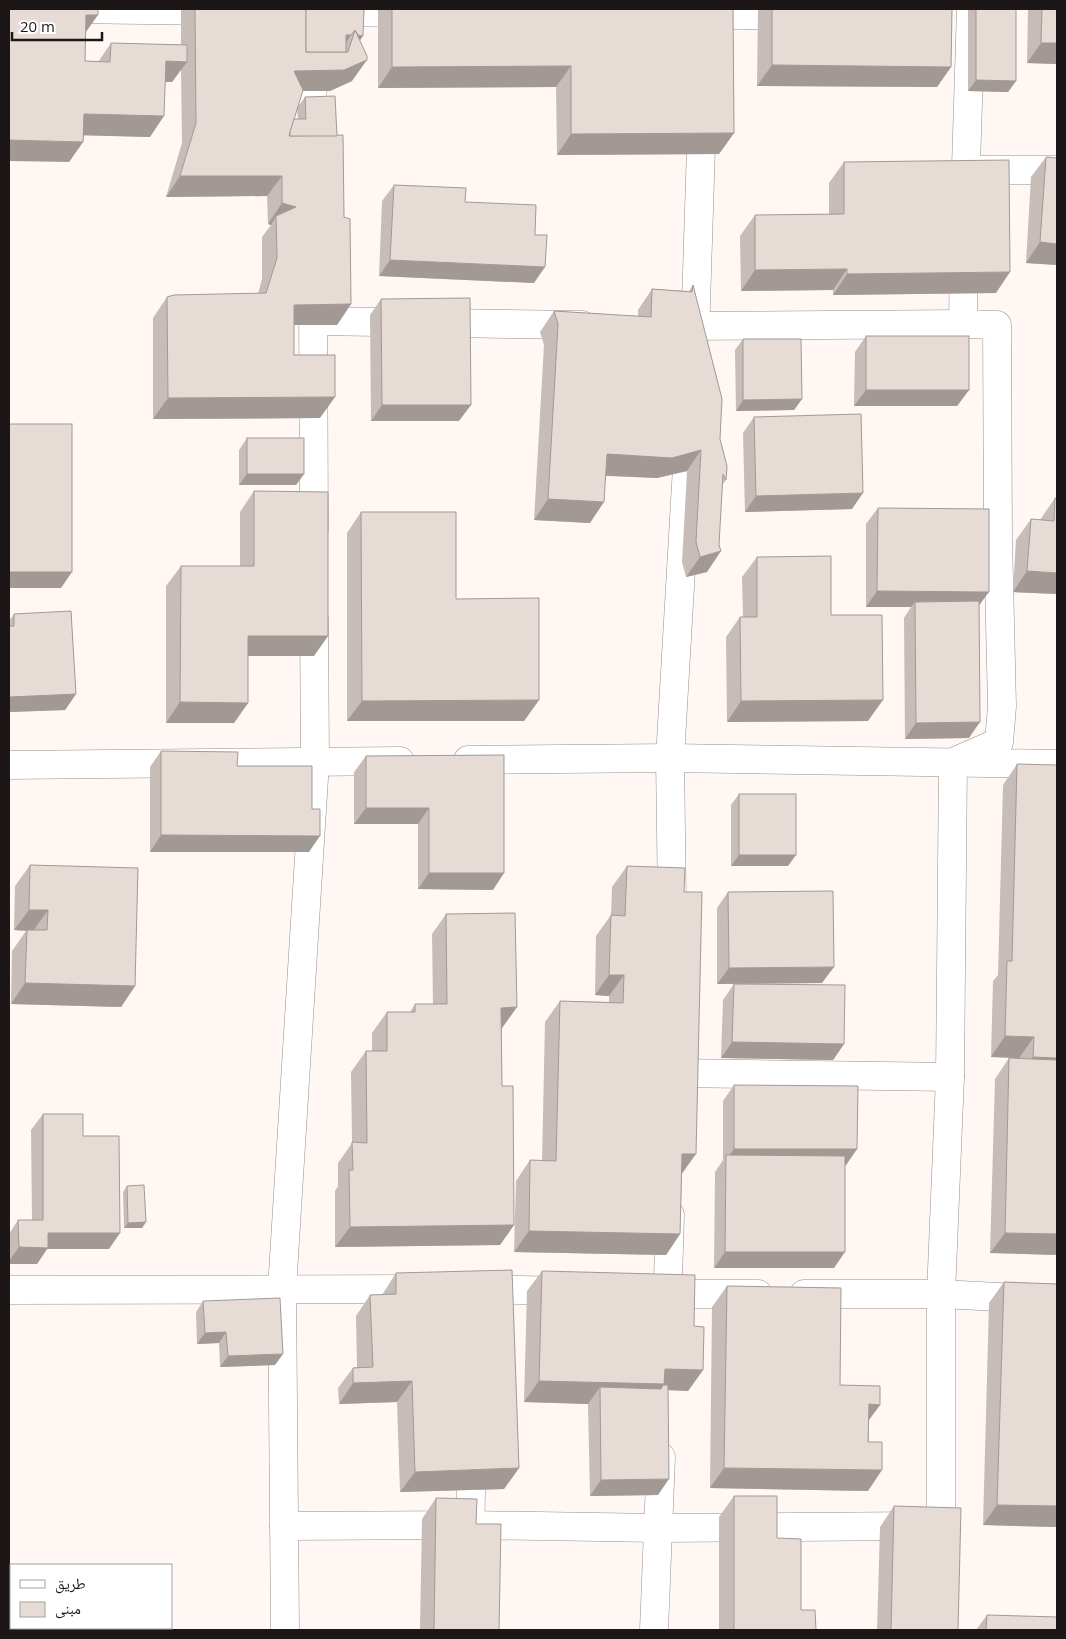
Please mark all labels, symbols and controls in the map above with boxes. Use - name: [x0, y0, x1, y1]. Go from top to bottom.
- scale bar: [12, 10, 102, 42]
- text: 20 m: [20, 16, 55, 36]
- legend: [10, 1564, 172, 1629]
- text: طريق: [55, 1573, 86, 1594]
- text: مبنى: [55, 1598, 81, 1619]

